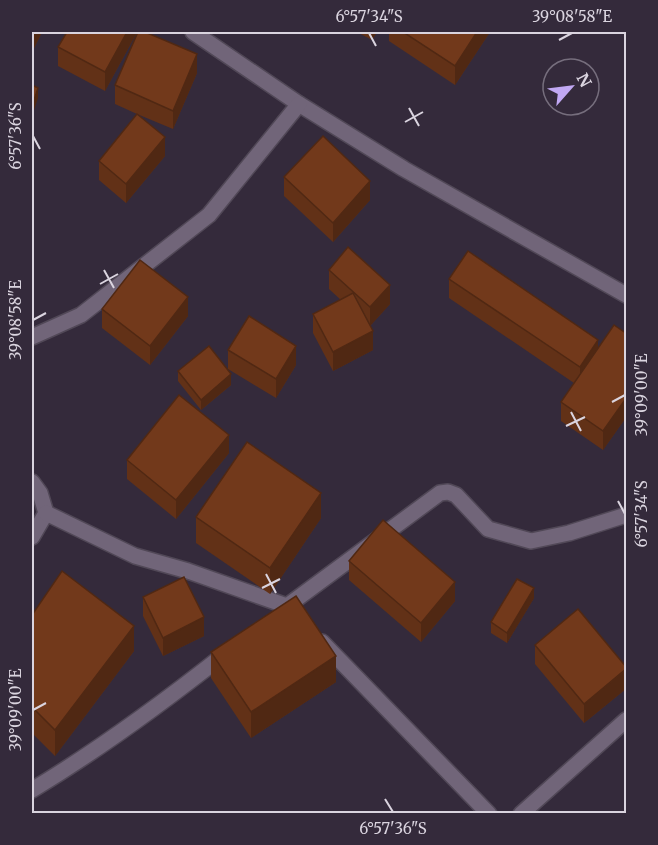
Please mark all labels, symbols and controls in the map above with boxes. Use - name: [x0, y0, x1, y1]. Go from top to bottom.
- text: 6°57'34"S: [335, 7, 403, 26]
- text: 39°08'58"E: [532, 7, 613, 26]
- north arrow: [541, 57, 601, 117]
- text: N: [572, 70, 596, 91]
- text: 6°57'36"S: [6, 102, 25, 170]
- text: 39°08'58"E: [6, 279, 25, 360]
- text: 39°09'00"E: [632, 353, 651, 436]
- text: 6°57'34"S: [632, 480, 651, 548]
- text: 39°09'00"E: [6, 668, 25, 751]
- text: 6°57'36"S: [359, 819, 427, 838]

